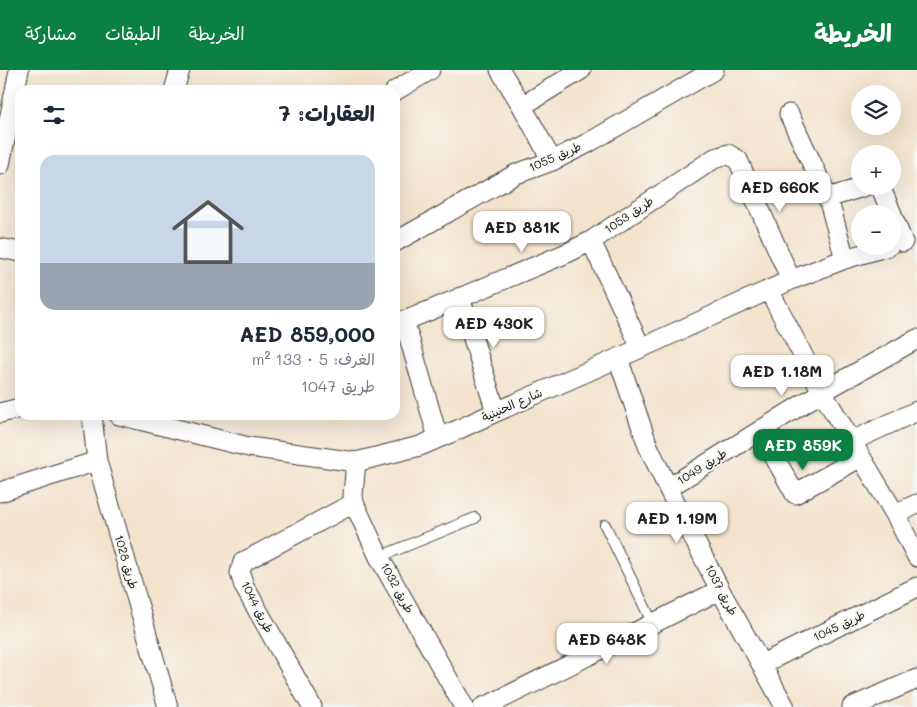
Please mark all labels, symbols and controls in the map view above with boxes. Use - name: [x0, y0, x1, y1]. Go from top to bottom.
- text: الخريطة: [814, 17, 892, 48]
- text: مشاركة: [25, 21, 77, 45]
- text: الطبقات: [105, 21, 161, 45]
- text: الخريطة: [189, 21, 245, 45]
- map controls: [851, 85, 901, 255]
- button: layers: [851, 85, 901, 135]
- text: العقارات: 7: [279, 99, 375, 126]
- icon: filters: [40, 101, 68, 129]
- street label: طريق 1055: [526, 137, 583, 175]
- button: +: [851, 145, 901, 195]
- pin: AED 660K: [728, 170, 832, 213]
- text: AED 660K: [741, 176, 819, 197]
- icon: home: [163, 187, 253, 277]
- street label: طريق 1053: [601, 192, 656, 236]
- button: −: [851, 205, 901, 255]
- pin: AED 881K: [470, 210, 574, 253]
- text: AED 881K: [484, 216, 560, 237]
- pin: AED 430K: [442, 306, 546, 349]
- text: AED 430K: [454, 312, 534, 333]
- text: AED 859,000: [239, 320, 375, 347]
- text: الغرف: 5 · 133 m²: [252, 348, 375, 369]
- pin: AED 1.18M: [725, 354, 839, 397]
- text: AED 1.18M: [742, 360, 822, 381]
- text: طريق 1047: [301, 375, 375, 396]
- street label: شارع الحنينية: [479, 384, 545, 426]
- pin: AED 859K: [751, 428, 855, 471]
- text: AED 859K: [764, 434, 842, 455]
- street label: طريق 1049: [674, 445, 729, 488]
- pin: AED 1.19M: [620, 502, 734, 544]
- text: AED 1.19M: [637, 507, 717, 528]
- street label: طريق 1028: [112, 533, 142, 591]
- street label: طريق 1032: [377, 559, 418, 616]
- street label: طريق 1037: [702, 561, 742, 618]
- street label: طريق 1044: [238, 578, 278, 635]
- street label: طريق 1045: [810, 606, 867, 645]
- pin: AED 648K: [555, 622, 659, 665]
- text: AED 648K: [568, 628, 646, 649]

